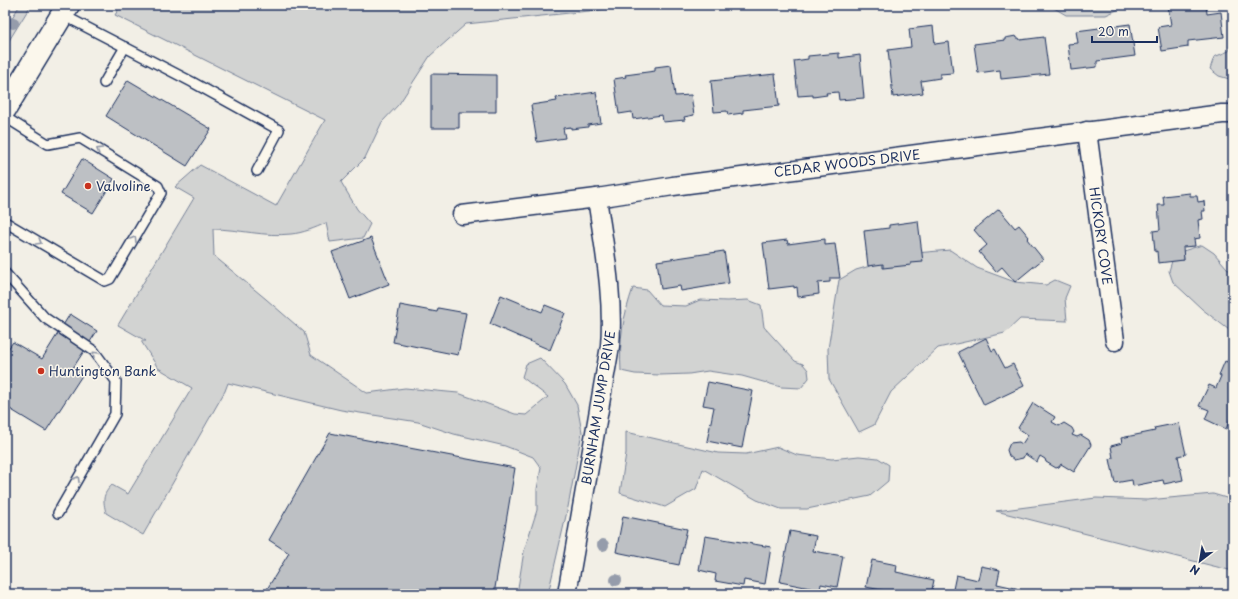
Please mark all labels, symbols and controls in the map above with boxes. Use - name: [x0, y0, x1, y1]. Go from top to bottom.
- scale bar: [1092, 18, 1157, 44]
- text: 20 m: [1098, 22, 1129, 40]
- street label: CEDAR WOODS DRIVE: [773, 144, 921, 181]
- one-way arrow: [96, 147, 103, 154]
- place label: Valvoline: [96, 176, 151, 195]
- marker: Valvoline: [83, 181, 93, 191]
- street label: HICKORY COVE: [1085, 186, 1118, 286]
- one-way arrow: [130, 236, 137, 243]
- one-way arrow: [35, 237, 42, 244]
- street label: BURNHAM JUMP DRIVE: [576, 329, 619, 487]
- one-way arrow: [92, 351, 99, 359]
- place label: Huntington Bank: [49, 361, 157, 380]
- marker: Huntington Bank: [36, 366, 46, 376]
- one-way arrow: [73, 476, 80, 483]
- north arrow: [1180, 541, 1220, 581]
- text: N: [1186, 560, 1203, 580]

